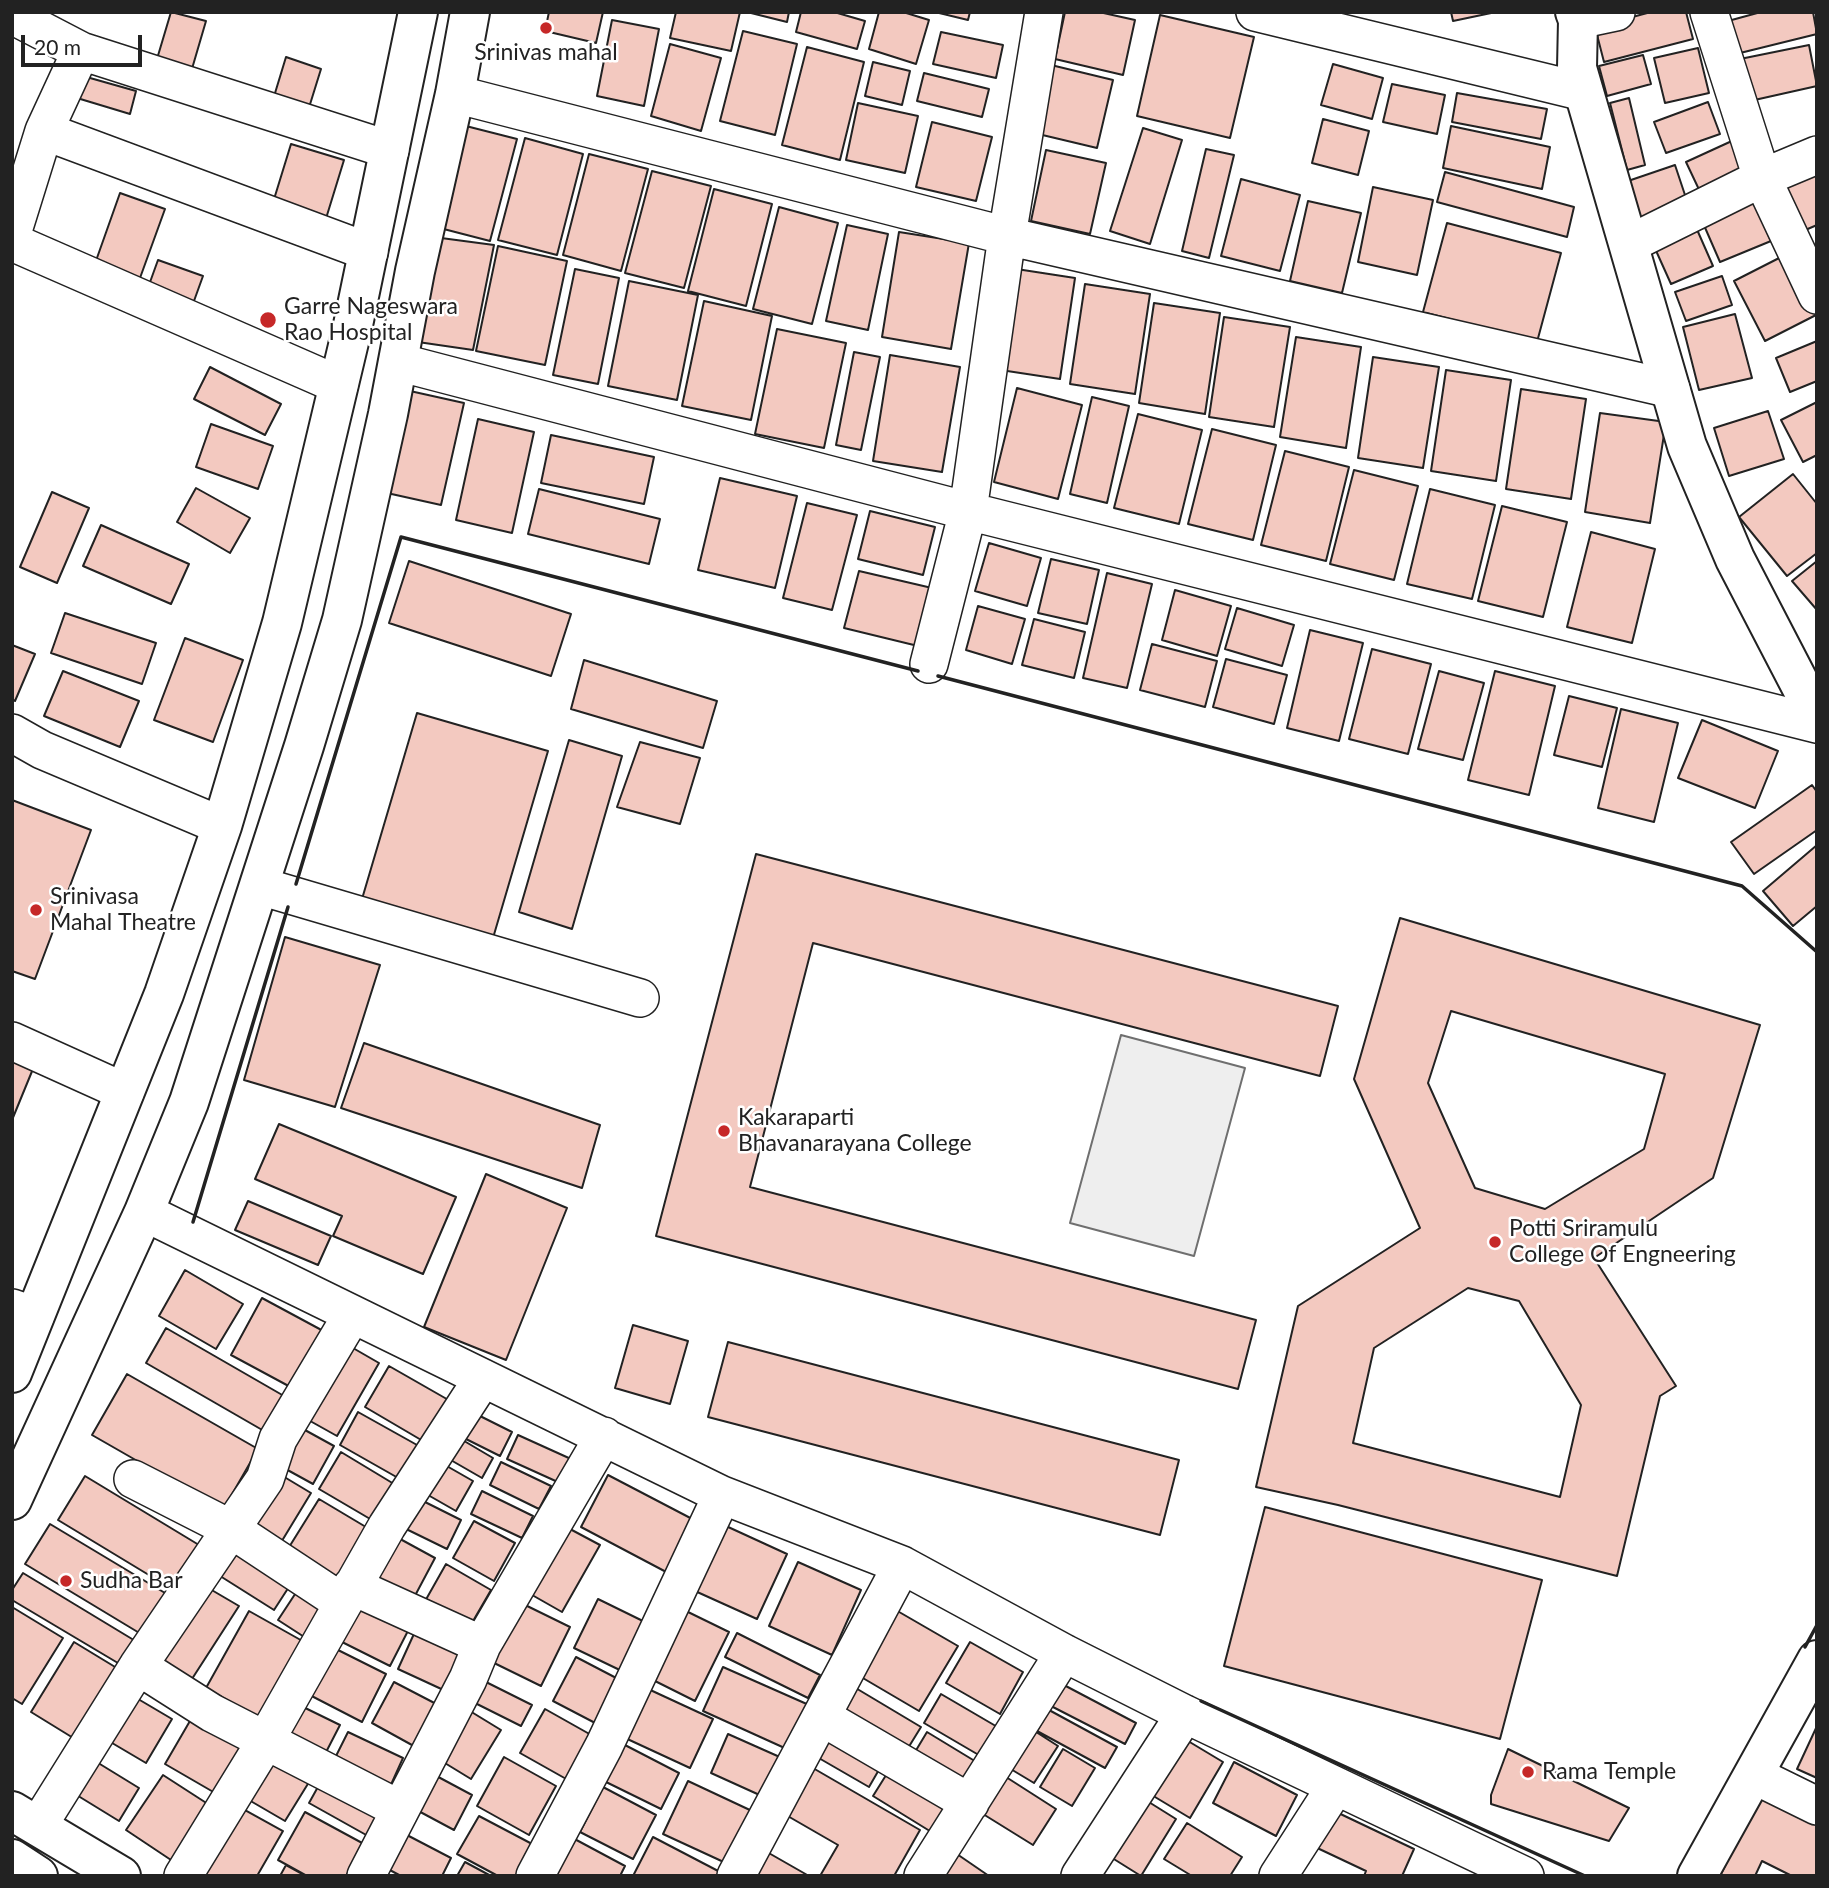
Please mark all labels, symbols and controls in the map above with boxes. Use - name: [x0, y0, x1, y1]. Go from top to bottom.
- marker: Srinivas mahal: [538, 20, 554, 36]
- scale bar: [24, 21, 145, 65]
- text: 20 m: [34, 34, 81, 59]
- place label: Srinivas mahal: [474, 39, 618, 67]
- place label: Garre Nageswara Rao Hospital: [284, 293, 458, 347]
- marker: Garre Nageswara Rao Hospital: [258, 310, 278, 330]
- place label: Srinivasa Mahal Theatre: [50, 883, 196, 937]
- marker: Srinivasa Mahal Theatre: [28, 902, 44, 918]
- place label: Kakaraparti Bhavanarayana College: [738, 1104, 972, 1158]
- marker: Kakaraparti Bhavanarayana College: [716, 1123, 732, 1139]
- place label: Potti Sriramulu College Of Engneering: [1509, 1215, 1736, 1269]
- marker: Potti Sriramulu College Of Engneering: [1487, 1234, 1503, 1250]
- place label: Sudha Bar: [80, 1567, 183, 1595]
- marker: Sudha Bar: [58, 1573, 74, 1589]
- place label: Rama Temple: [1542, 1758, 1676, 1786]
- marker: Rama Temple: [1520, 1764, 1536, 1780]

